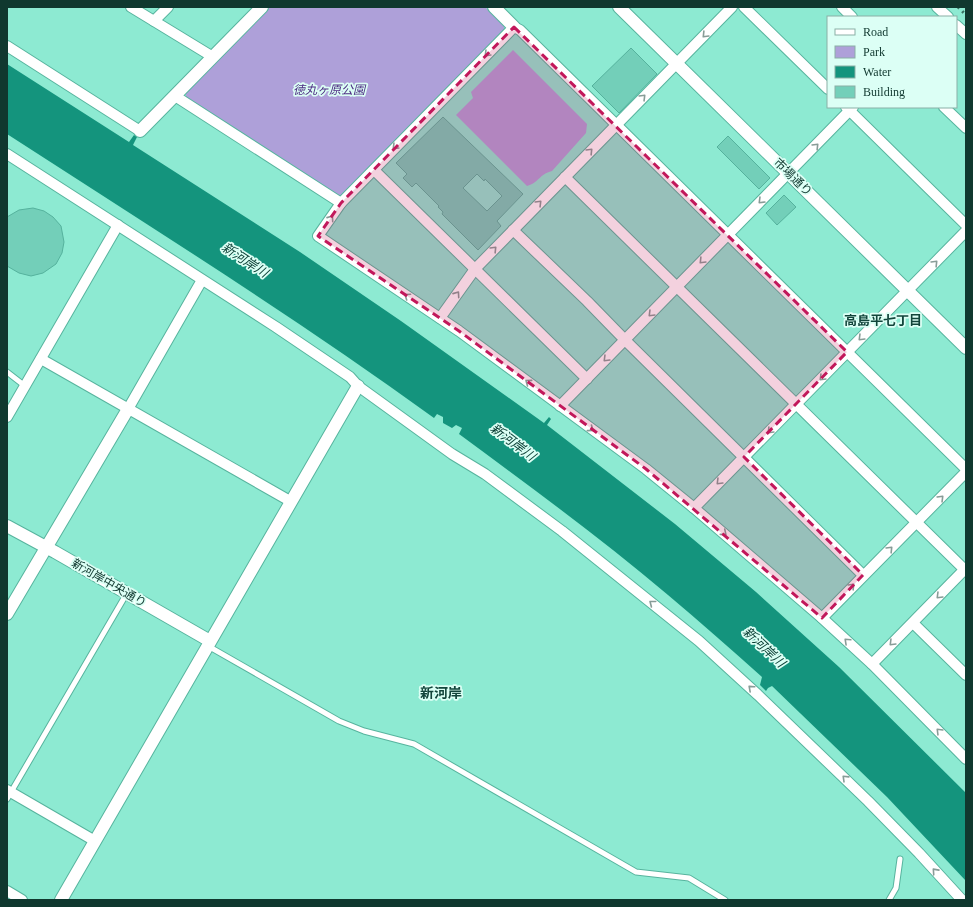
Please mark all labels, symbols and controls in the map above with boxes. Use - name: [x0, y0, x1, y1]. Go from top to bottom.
- legend: [827, 16, 957, 108]
- text: Road: [863, 25, 888, 39]
- one-way arrow: [702, 30, 710, 38]
- text: Park: [863, 45, 885, 59]
- one-way arrow: [484, 49, 492, 57]
- text: Water: [863, 65, 891, 79]
- park label: 徳丸ヶ原公園: [293, 83, 367, 97]
- text: Building: [863, 85, 905, 99]
- one-way arrow: [638, 94, 646, 102]
- one-way arrow: [393, 142, 400, 150]
- one-way arrow: [811, 143, 819, 151]
- one-way arrow: [585, 148, 593, 156]
- street label: 市場通り: [771, 155, 815, 199]
- one-way arrow: [758, 196, 766, 204]
- one-way arrow: [534, 200, 542, 208]
- one-way arrow: [326, 215, 333, 222]
- water label: 新河岸川: [219, 240, 273, 282]
- one-way arrow: [489, 246, 497, 254]
- one-way arrow: [700, 256, 707, 264]
- one-way arrow: [930, 260, 938, 268]
- one-way arrow: [452, 291, 459, 298]
- one-way arrow: [405, 294, 412, 301]
- one-way arrow: [648, 309, 656, 317]
- district label: 高島平七丁目: [844, 313, 922, 328]
- one-way arrow: [858, 333, 866, 341]
- one-way arrow: [603, 354, 610, 362]
- one-way arrow: [819, 373, 826, 381]
- one-way arrow: [526, 380, 533, 387]
- water label: 新河岸川: [488, 420, 540, 465]
- one-way arrow: [587, 424, 594, 432]
- one-way arrow: [767, 426, 775, 434]
- one-way arrow: [716, 478, 724, 485]
- one-way arrow: [936, 495, 944, 503]
- one-way arrow: [719, 528, 727, 535]
- one-way arrow: [885, 546, 893, 554]
- street label: 新河岸中央通り: [69, 556, 149, 610]
- one-way arrow: [848, 583, 855, 591]
- one-way arrow: [936, 591, 944, 599]
- one-way arrow: [650, 601, 657, 608]
- water label: 新河岸川: [740, 624, 790, 672]
- one-way arrow: [844, 638, 852, 646]
- one-way arrow: [889, 638, 897, 646]
- one-way arrow: [748, 685, 756, 693]
- district label: 新河岸: [420, 686, 462, 701]
- one-way arrow: [936, 728, 944, 736]
- one-way arrow: [842, 775, 850, 783]
- one-way arrow: [933, 868, 940, 876]

